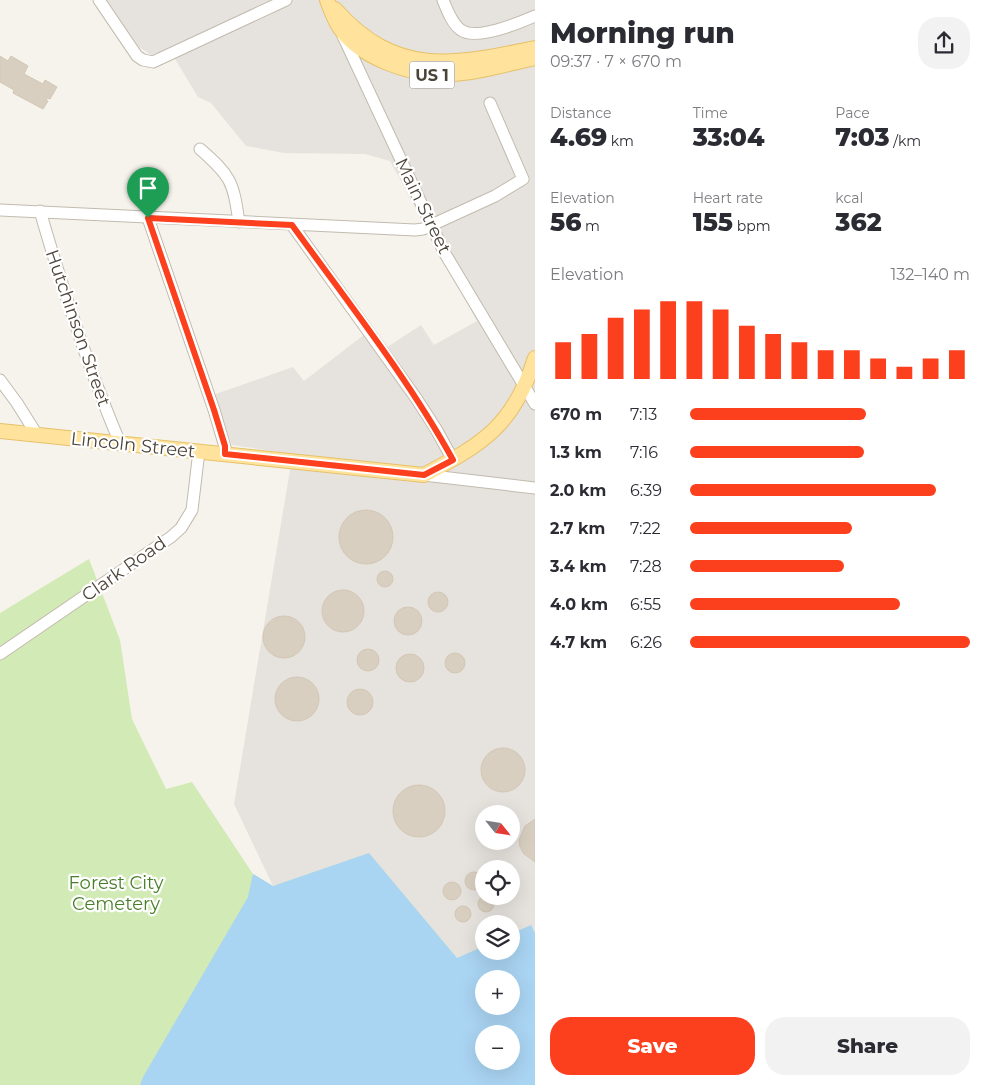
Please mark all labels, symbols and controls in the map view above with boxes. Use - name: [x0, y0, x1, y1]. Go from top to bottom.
- text: Morning run: [550, 16, 735, 50]
- button: share: [918, 17, 970, 69]
- text: 09:37 · 7 × 670 m: [550, 52, 682, 71]
- road number: US 1: [410, 62, 454, 88]
- text: Distance: [550, 104, 612, 122]
- text: Time: [693, 104, 728, 122]
- text: Pace: [835, 104, 870, 122]
- text: 4.69: [550, 122, 607, 152]
- text: 33:04: [693, 122, 764, 152]
- text: 7:03: [835, 122, 890, 152]
- text: km: [607, 132, 634, 150]
- text: /km: [890, 132, 921, 150]
- street label: Main Street: [390, 154, 456, 258]
- pin: [127, 167, 169, 218]
- icon: arrive: [134, 174, 162, 202]
- text: Elevation: [550, 189, 615, 207]
- text: Heart rate: [693, 189, 763, 207]
- text: kcal: [835, 189, 863, 207]
- text: 56: [550, 207, 581, 237]
- text: 155: [693, 207, 733, 237]
- text: 362: [835, 207, 882, 237]
- text: m: [581, 217, 600, 235]
- text: bpm: [733, 217, 771, 235]
- street label: Hutchinson Street: [41, 247, 115, 409]
- text: Elevation: [550, 265, 624, 284]
- text: 132–140 m: [890, 265, 970, 284]
- text: 670 m: [550, 405, 602, 424]
- text: 7:13: [630, 405, 657, 424]
- street label: Lincoln Street: [70, 428, 196, 462]
- text: 1.3 km: [550, 443, 602, 462]
- text: 7:16: [630, 443, 658, 462]
- text: 2.0 km: [550, 481, 606, 500]
- text: 6:39: [630, 481, 662, 500]
- text: 2.7 km: [550, 519, 605, 538]
- text: 7:22: [630, 519, 661, 538]
- street label: Clark Road: [78, 532, 170, 606]
- text: 3.4 km: [550, 557, 606, 576]
- text: 7:28: [630, 557, 662, 576]
- text: 4.0 km: [550, 595, 608, 614]
- text: 6:55: [630, 595, 661, 614]
- text: 4.7 km: [550, 633, 607, 652]
- text: 6:26: [630, 633, 662, 652]
- north arrow: [475, 805, 520, 850]
- map controls: [475, 805, 520, 1070]
- button: locate: [475, 860, 520, 905]
- park label: Forest City Cemetery: [69, 872, 164, 915]
- button: layers: [475, 915, 520, 960]
- button: +: [475, 970, 520, 1015]
- button: Save: [550, 1017, 755, 1075]
- button: Share: [765, 1017, 970, 1075]
- button: −: [475, 1025, 520, 1070]

